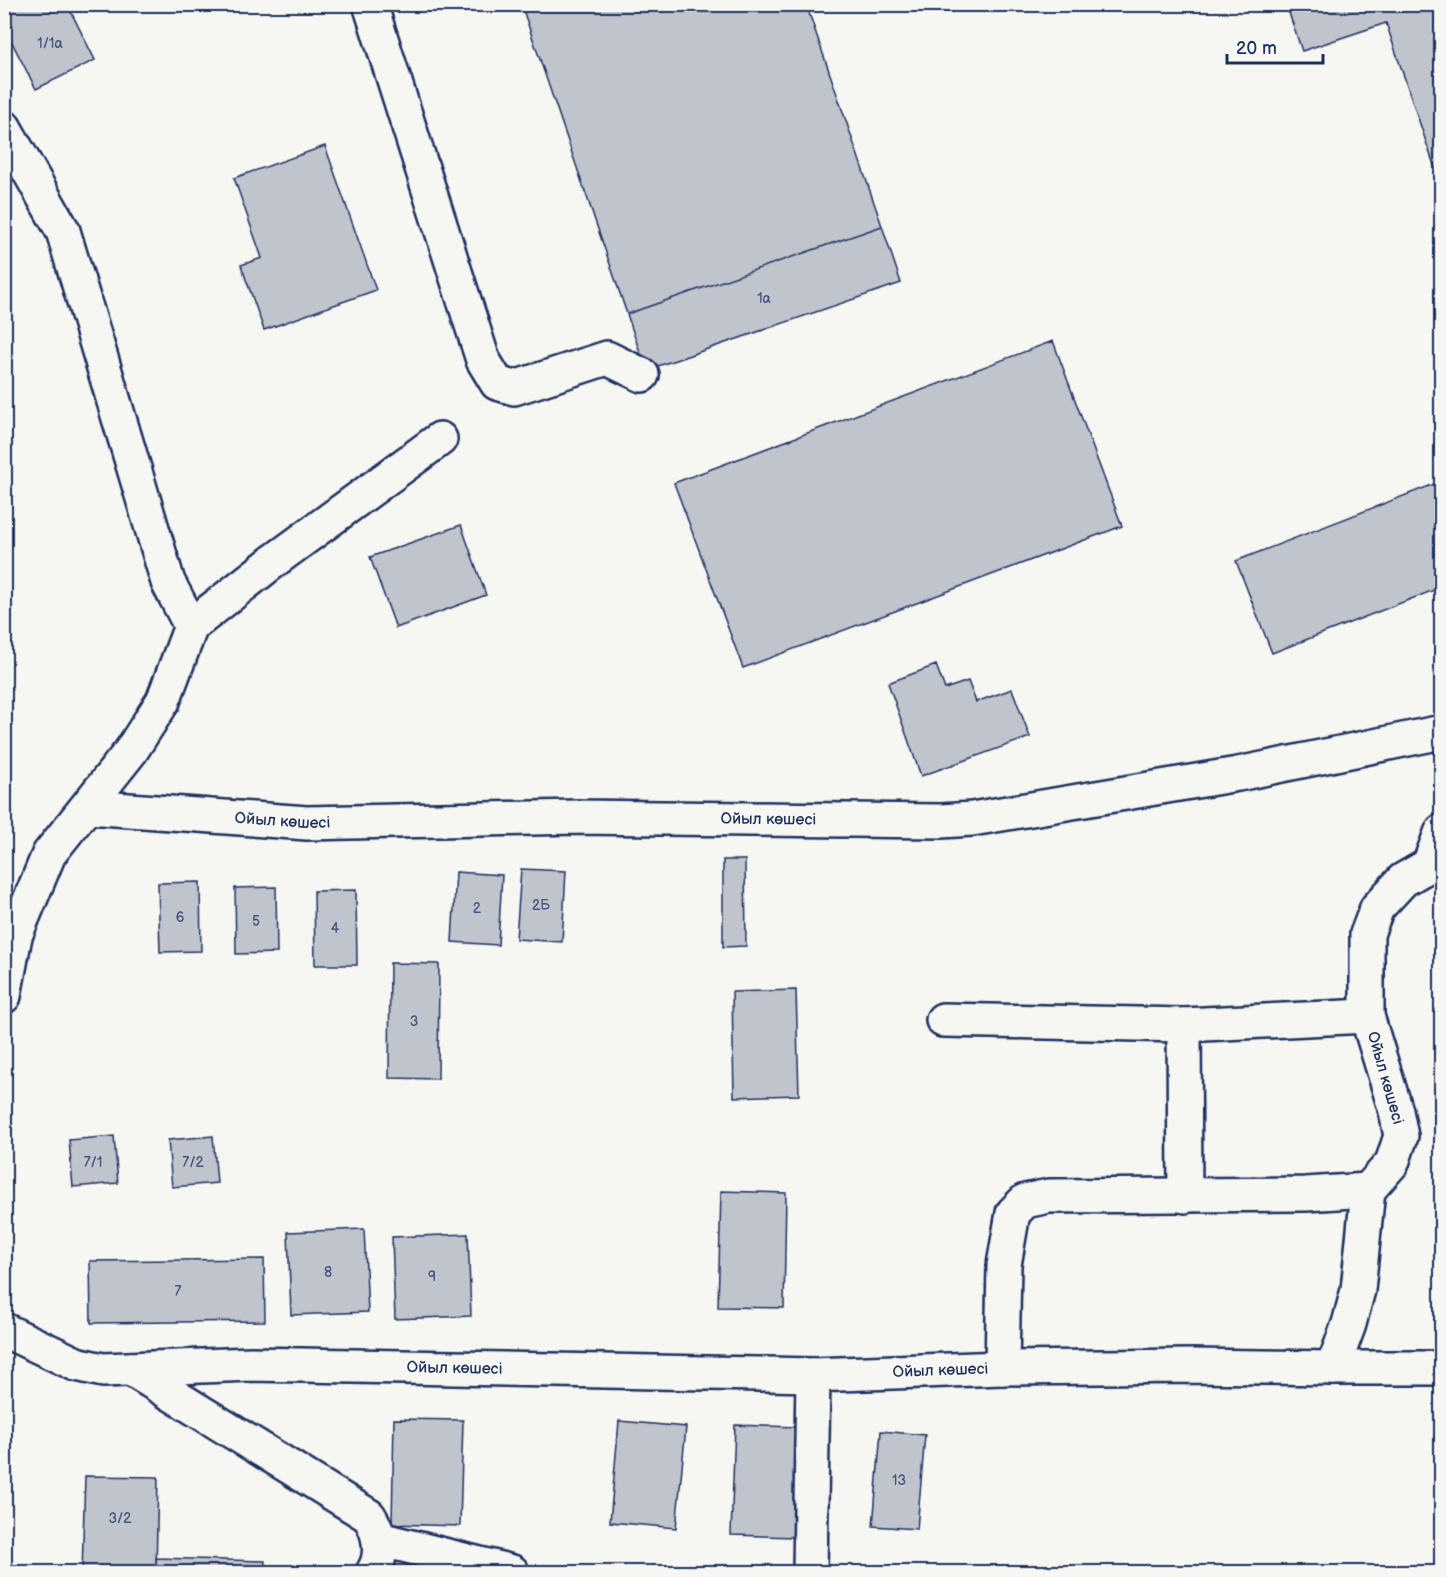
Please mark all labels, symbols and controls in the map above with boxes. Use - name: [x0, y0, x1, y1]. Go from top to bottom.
- scale bar: [1227, 27, 1323, 65]
- house number: 1/1а: [37, 35, 63, 52]
- text: 20 m: [1236, 38, 1277, 59]
- house number: 1а: [757, 290, 772, 307]
- street label: Ойыл көшесі: [234, 808, 331, 833]
- street label: Ойыл көшесі: [720, 809, 816, 829]
- house number: 2Б: [532, 897, 550, 914]
- house number: 2: [473, 900, 482, 917]
- house number: 6: [176, 909, 185, 926]
- house number: 5: [252, 913, 260, 930]
- house number: 4: [331, 920, 340, 937]
- house number: 3: [410, 1013, 418, 1030]
- street label: Ойыл көшесі: [1363, 1029, 1407, 1127]
- house number: 7/1: [84, 1154, 102, 1171]
- house number: 7/2: [182, 1154, 204, 1171]
- house number: 8: [324, 1264, 332, 1281]
- house number: 9: [428, 1268, 436, 1285]
- house number: 7: [175, 1283, 182, 1300]
- street label: Ойыл көшесі: [406, 1358, 503, 1378]
- street label: Ойыл көшесі: [892, 1359, 989, 1382]
- house number: 13: [892, 1472, 906, 1489]
- house number: 3/2: [108, 1510, 132, 1527]

